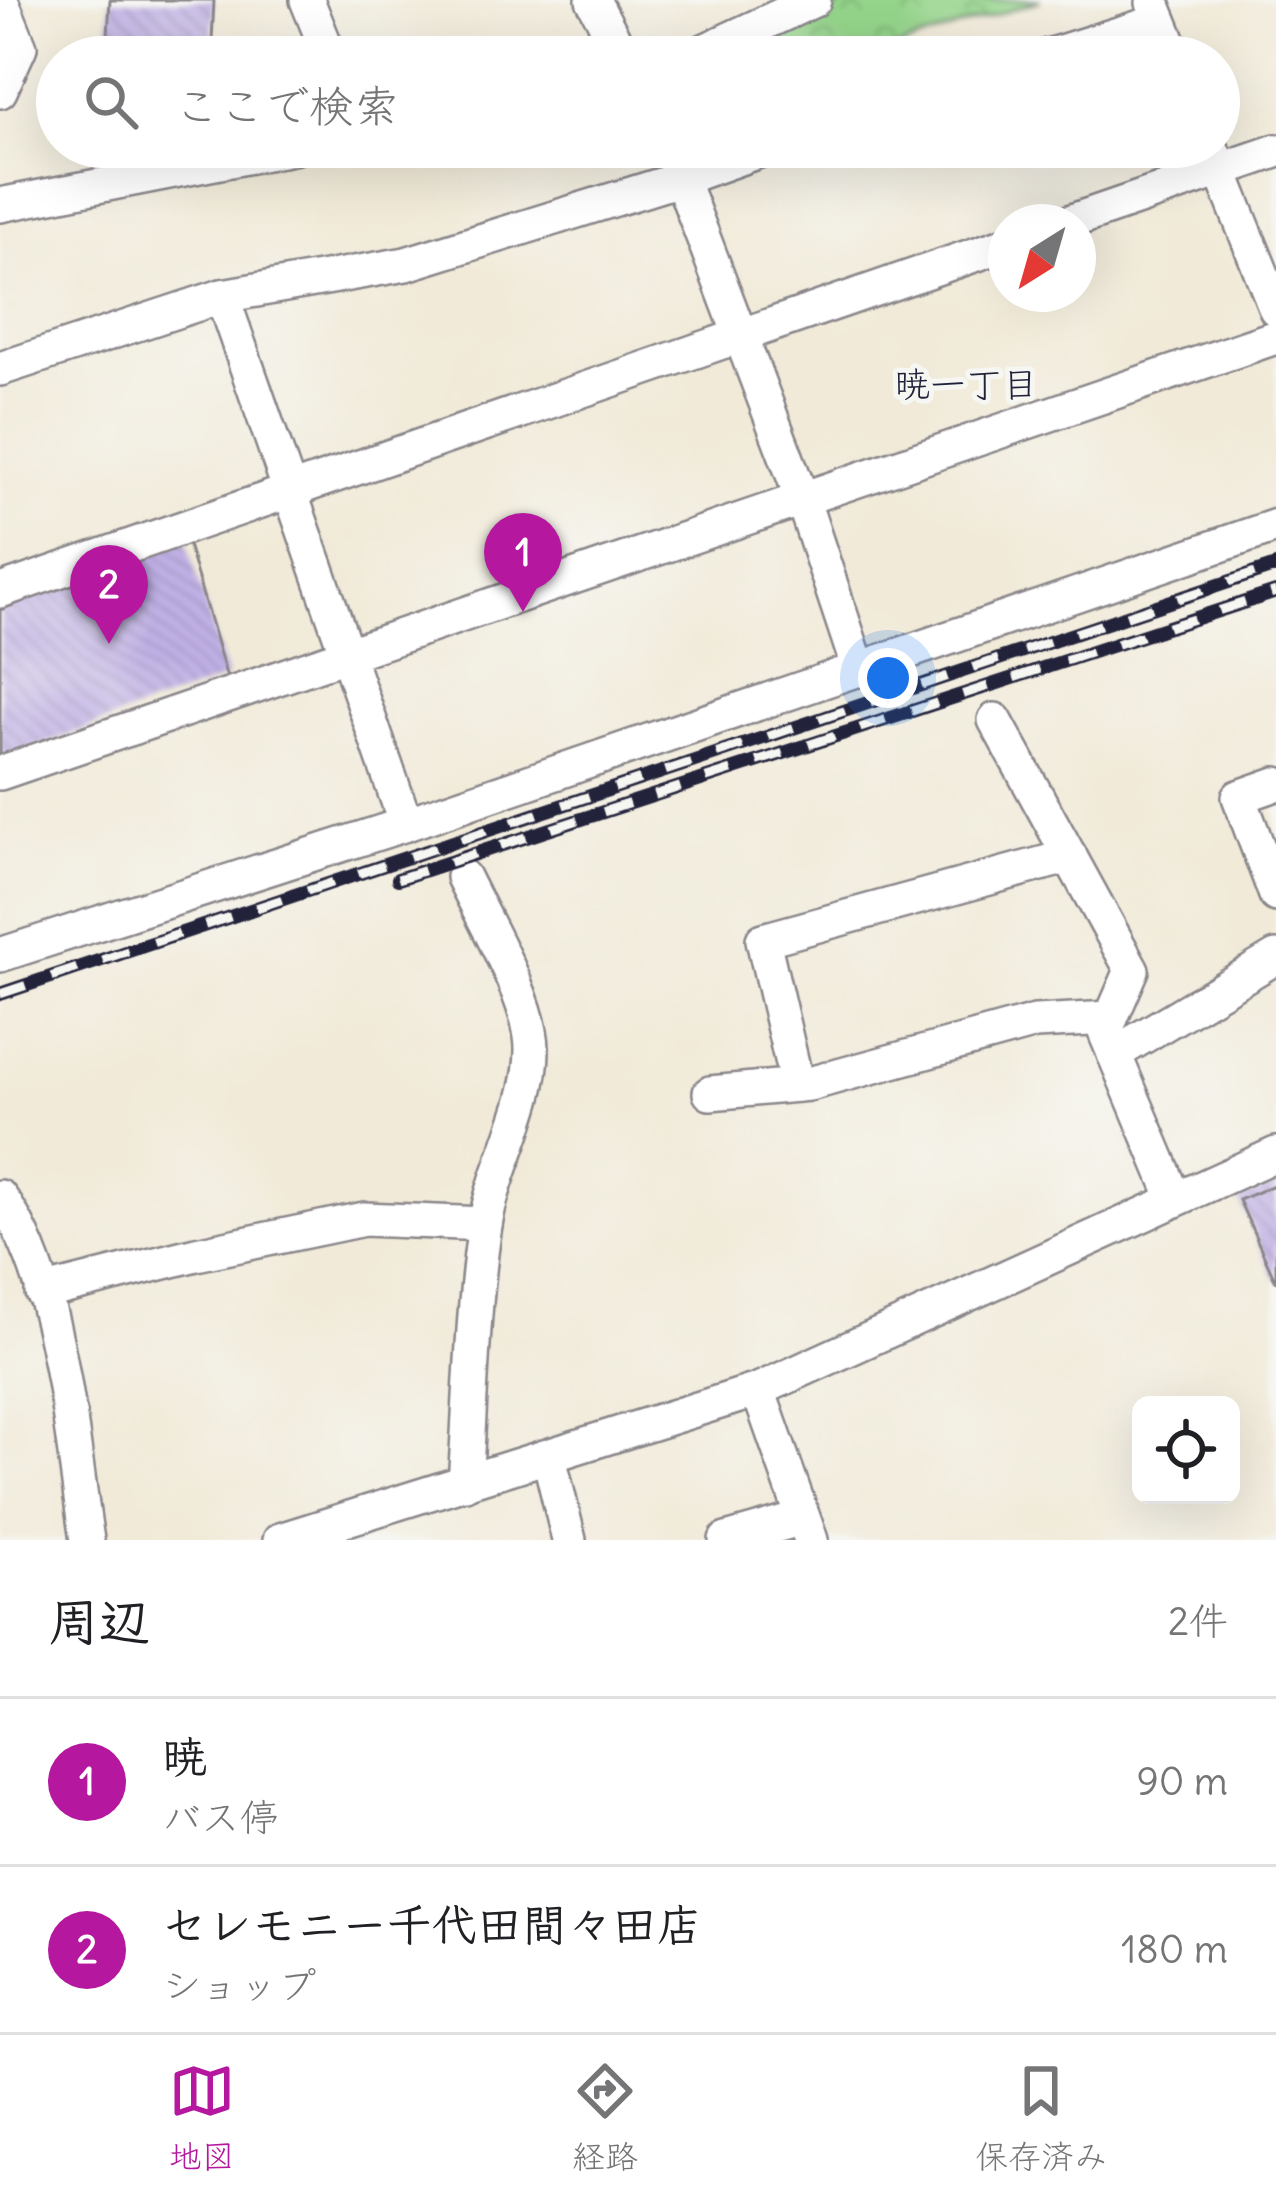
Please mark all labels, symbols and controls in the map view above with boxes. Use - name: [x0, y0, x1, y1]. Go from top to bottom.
- search box: [36, 36, 1240, 168]
- icon: search: [78, 69, 144, 135]
- text: ここで検索: [174, 78, 399, 134]
- north arrow: [988, 204, 1096, 312]
- district label: 暁一丁目: [894, 362, 1038, 407]
- pin: 1: [484, 513, 562, 612]
- pin: 2: [70, 545, 148, 644]
- your location: [858, 648, 918, 708]
- map controls: [1132, 1396, 1240, 1504]
- button: locate: [1132, 1396, 1240, 1504]
- text: 周辺: [48, 1590, 150, 1654]
- text: 2件: [1168, 1597, 1228, 1646]
- text: 暁: [162, 1729, 207, 1785]
- text: 1: [79, 1757, 95, 1806]
- text: 90 m: [1136, 1757, 1228, 1806]
- text: バス停: [162, 1793, 279, 1842]
- text: セレモニー千代田間々田店: [162, 1897, 702, 1953]
- text: 2: [76, 1925, 98, 1974]
- text: 180 m: [1121, 1925, 1228, 1974]
- text: ショップ: [162, 1961, 316, 2010]
- tab: 地図: [169, 2058, 235, 2178]
- tab: 経路: [572, 2058, 638, 2178]
- tab: 保存済み: [975, 2058, 1107, 2178]

